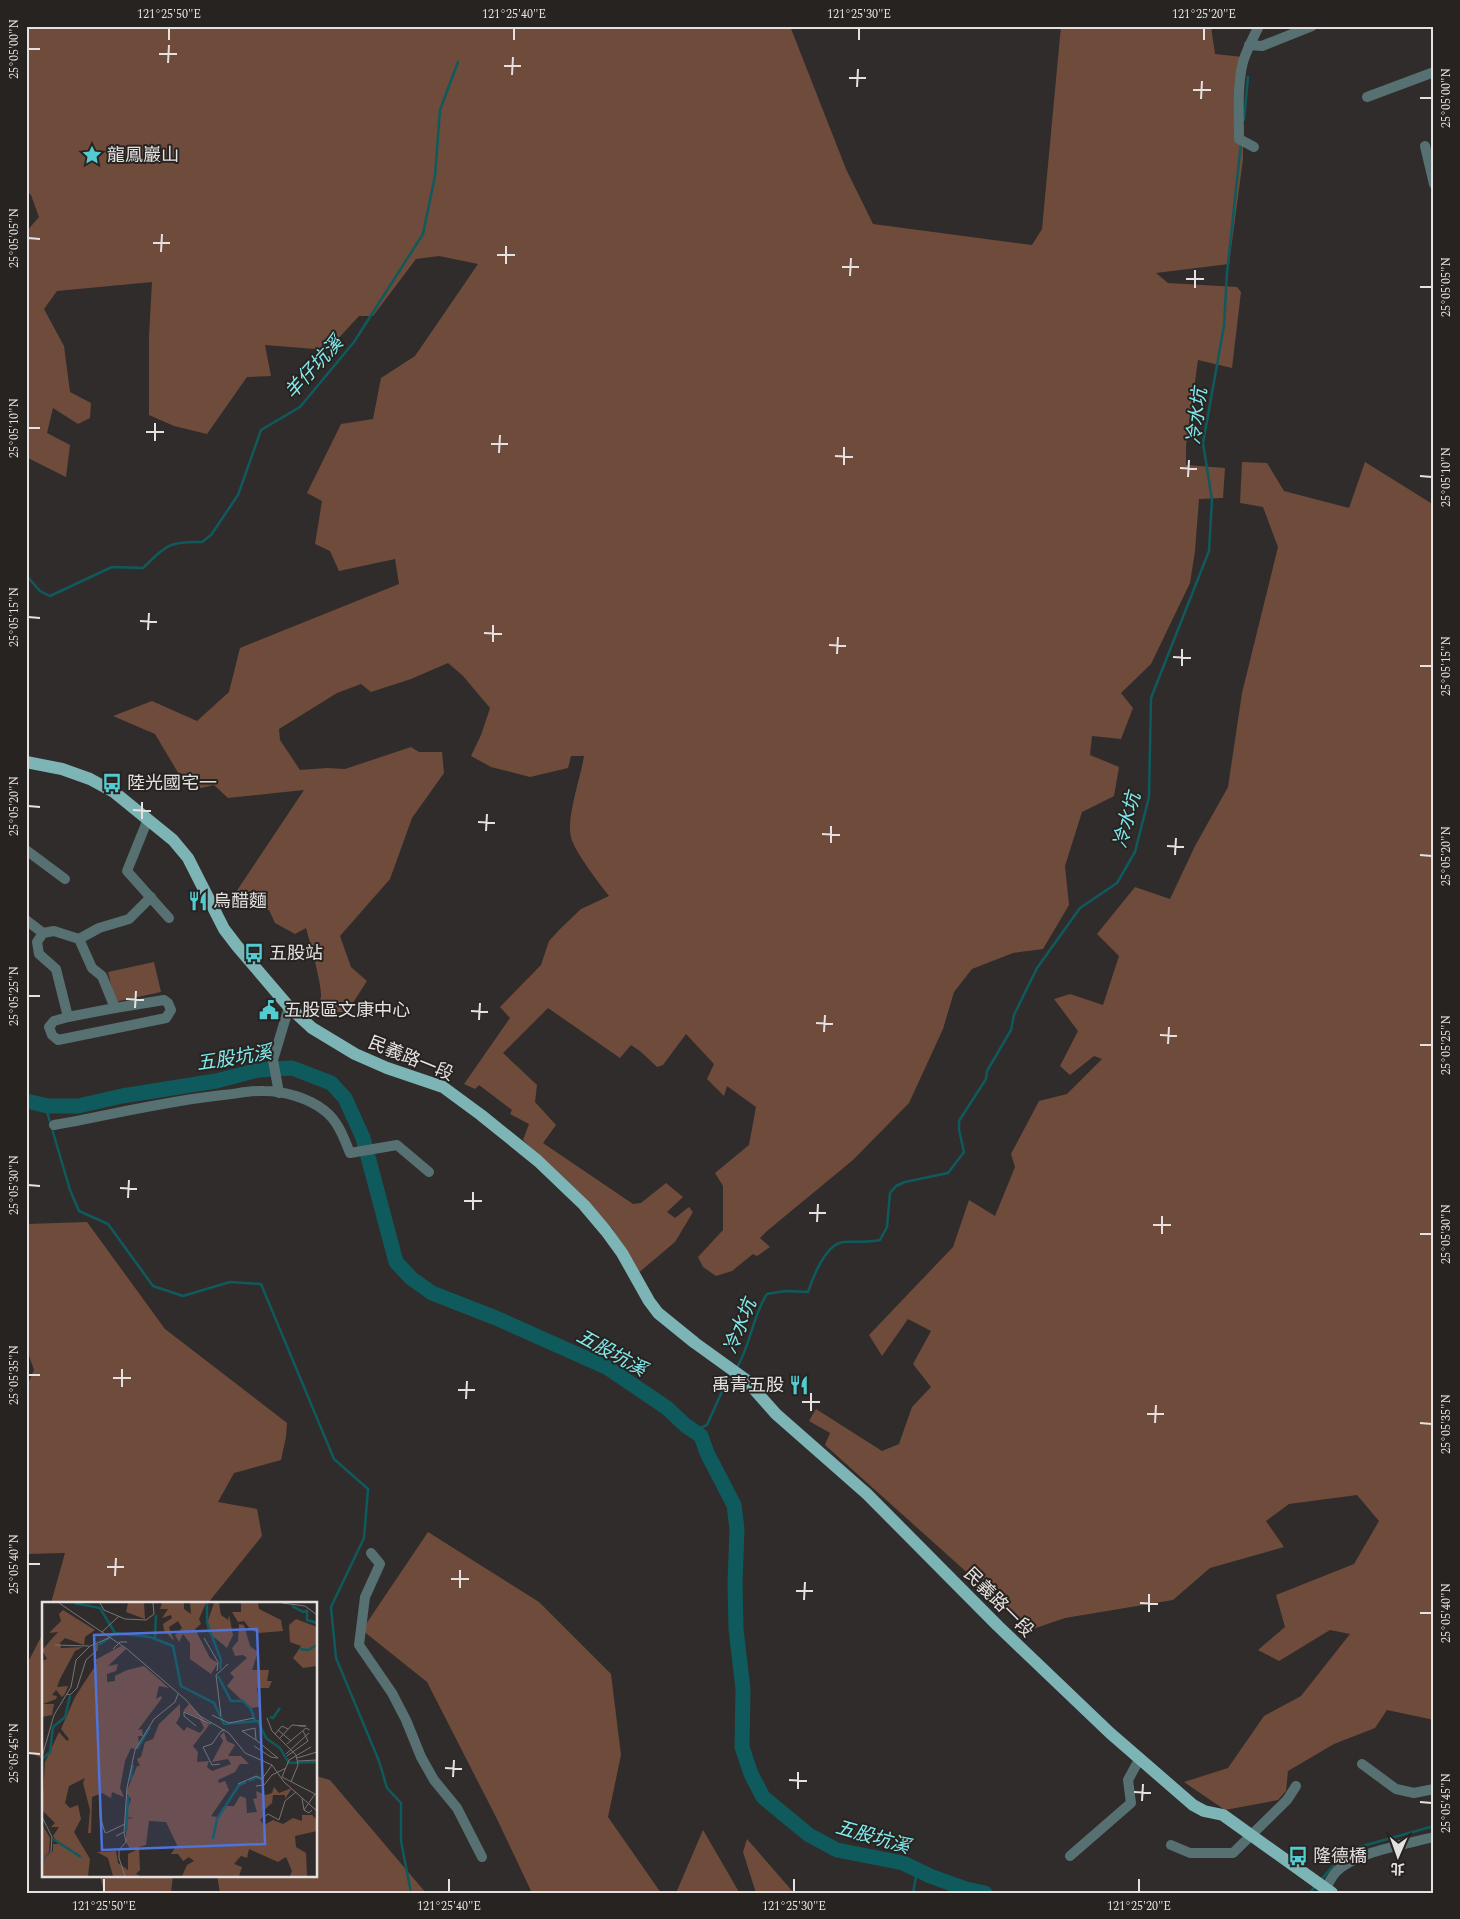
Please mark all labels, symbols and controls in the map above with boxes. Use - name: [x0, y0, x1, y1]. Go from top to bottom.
- text: 121°25'50"E: [137, 5, 201, 24]
- text: 121°25'40"E: [482, 5, 546, 24]
- text: 121°25'30"E: [827, 5, 891, 24]
- text: 121°25'20"E: [1172, 5, 1236, 24]
- text: 25°05'00"N: [5, 19, 24, 79]
- text: 25°05'00"N: [1437, 68, 1456, 128]
- place label: 龍鳳巖山: [107, 142, 179, 169]
- place icon: 龍鳳巖山: [81, 144, 103, 166]
- text: 25°05'05"N: [5, 208, 24, 268]
- text: 25°05'05"N: [1437, 257, 1456, 317]
- water label: 羊仔坑溪: [278, 328, 352, 406]
- water label: 冷水坑: [1180, 383, 1216, 446]
- text: 25°05'10"N: [5, 398, 24, 458]
- text: 25°05'10"N: [1437, 447, 1456, 507]
- text: 25°05'15"N: [5, 587, 24, 647]
- text: 25°05'15"N: [1437, 636, 1456, 696]
- place label: 陸光國宅一: [127, 770, 217, 797]
- bus stop icon: 陸光國宅一: [101, 772, 123, 794]
- text: 25°05'20"N: [5, 776, 24, 836]
- water label: 冷水坑: [1106, 786, 1150, 852]
- text: 25°05'20"N: [1437, 826, 1456, 886]
- place label: 烏醋麵: [213, 888, 267, 915]
- restaurant icon: 烏醋麵: [187, 890, 209, 912]
- place label: 五股站: [269, 940, 323, 967]
- bus stop icon: 五股站: [243, 942, 265, 964]
- text: 25°05'25"N: [5, 966, 24, 1026]
- place label: 五股區文康中心: [284, 997, 410, 1024]
- public building icon: 五股區文康中心: [258, 999, 280, 1021]
- text: 25°05'25"N: [1437, 1015, 1456, 1075]
- street label: 民義路一段: [364, 1029, 458, 1088]
- water label: 五股坑溪: [194, 1038, 277, 1079]
- text: 25°05'30"N: [5, 1155, 24, 1215]
- text: 25°05'30"N: [1437, 1204, 1456, 1264]
- water label: 冷水坑: [716, 1292, 766, 1358]
- water label: 五股坑溪: [571, 1322, 654, 1386]
- text: 25°05'35"N: [5, 1345, 24, 1405]
- place label: 禹青五股: [712, 1372, 784, 1399]
- restaurant icon: 禹青五股: [788, 1374, 810, 1396]
- text: 25°05'35"N: [1437, 1394, 1456, 1454]
- text: 25°05'40"N: [5, 1534, 24, 1594]
- street label: 民義路一段: [957, 1561, 1040, 1644]
- text: 25°05'40"N: [1437, 1583, 1456, 1643]
- inset map: [42, 1602, 318, 1876]
- text: 25°05'45"N: [5, 1723, 24, 1783]
- text: 25°05'45"N: [1437, 1773, 1456, 1833]
- water label: 五股坑溪: [832, 1813, 916, 1863]
- north arrow: [1372, 1832, 1422, 1882]
- place label: 隆德橋: [1313, 1843, 1367, 1870]
- bus stop icon: 隆德橋: [1287, 1845, 1309, 1867]
- text: 北: [1390, 1858, 1405, 1879]
- text: 121°25'50"E: [72, 1897, 136, 1916]
- text: 121°25'40"E: [417, 1897, 481, 1916]
- text: 121°25'30"E: [762, 1897, 826, 1916]
- text: 121°25'20"E: [1107, 1897, 1171, 1916]

